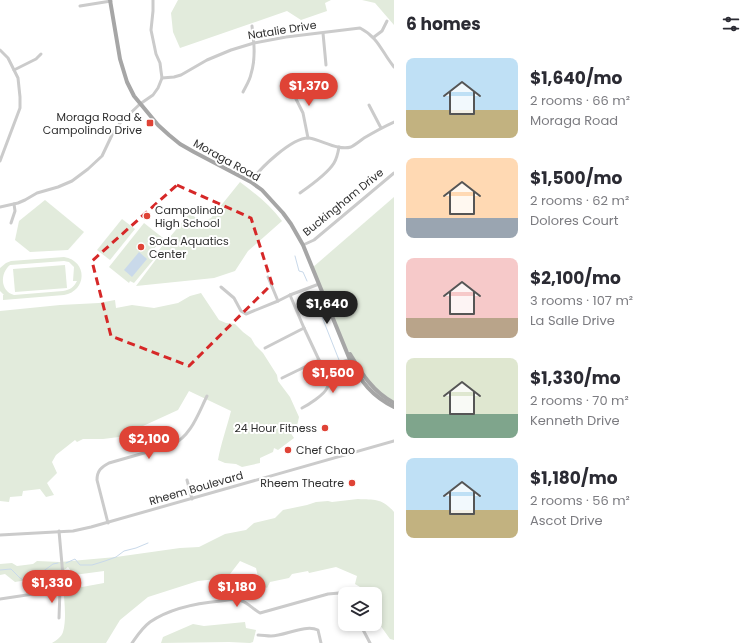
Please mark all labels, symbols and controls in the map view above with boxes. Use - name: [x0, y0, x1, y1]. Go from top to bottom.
- text: 6 homes: [406, 12, 481, 36]
- icon: filters: [720, 13, 742, 35]
- street label: Natalie Drive: [246, 17, 318, 43]
- text: $1,640/mo: [530, 66, 622, 90]
- pin: $1,370: [276, 73, 342, 107]
- icon: home: [438, 74, 486, 122]
- text: $1,370: [289, 76, 329, 95]
- text: 2 rooms · 66 m²: [530, 91, 630, 110]
- place label: Moraga Road & Campolindo Drive: [43, 109, 143, 138]
- text: Moraga Road: [530, 111, 618, 130]
- marker: Moraga Road & Campolindo Drive: [145, 118, 155, 128]
- street label: Moraga Road: [191, 135, 263, 185]
- street label: Buckingham Drive: [299, 164, 387, 240]
- text: $1,500/mo: [530, 166, 622, 190]
- icon: home: [438, 174, 486, 222]
- text: 2 rooms · 62 m²: [530, 191, 629, 210]
- place label: Campolindo High School: [155, 202, 224, 231]
- marker: Campolindo High School: [142, 211, 152, 221]
- text: Dolores Court: [530, 211, 618, 230]
- place label: Soda Aquatics Center: [149, 233, 229, 262]
- marker: Soda Aquatics Center: [136, 242, 146, 252]
- text: $2,100/mo: [530, 266, 621, 290]
- icon: home: [438, 274, 486, 322]
- pin: $1,640: [294, 291, 360, 325]
- text: 3 rooms · 107 m²: [530, 291, 633, 310]
- text: $1,640: [306, 294, 348, 313]
- text: La Salle Drive: [530, 311, 615, 330]
- pin: $1,500: [300, 360, 366, 394]
- text: $1,500: [312, 363, 354, 382]
- text: $1,330/mo: [530, 366, 621, 390]
- icon: home: [438, 374, 486, 422]
- text: 2 rooms · 70 m²: [530, 391, 629, 410]
- text: Kenneth Drive: [530, 411, 620, 430]
- place label: 24 Hour Fitness: [234, 420, 317, 436]
- marker: 24 Hour Fitness: [320, 423, 330, 433]
- pin: $2,100: [116, 426, 182, 460]
- text: $2,100: [128, 429, 170, 448]
- place label: Chef Chao: [296, 442, 355, 458]
- marker: Chef Chao: [283, 445, 293, 455]
- text: $1,180/mo: [530, 466, 617, 490]
- street label: Rheem Boulevard: [147, 467, 245, 509]
- icon: home: [438, 474, 486, 522]
- place label: Rheem Theatre: [260, 475, 344, 491]
- marker: Rheem Theatre: [347, 478, 357, 488]
- text: 2 rooms · 56 m²: [530, 491, 630, 510]
- text: Ascot Drive: [530, 511, 603, 530]
- pin: $1,330: [19, 570, 85, 604]
- text: $1,330: [31, 573, 73, 592]
- pin: $1,180: [204, 574, 270, 608]
- text: $1,180: [218, 577, 256, 596]
- map controls: [338, 587, 382, 631]
- button: layers: [338, 587, 382, 631]

